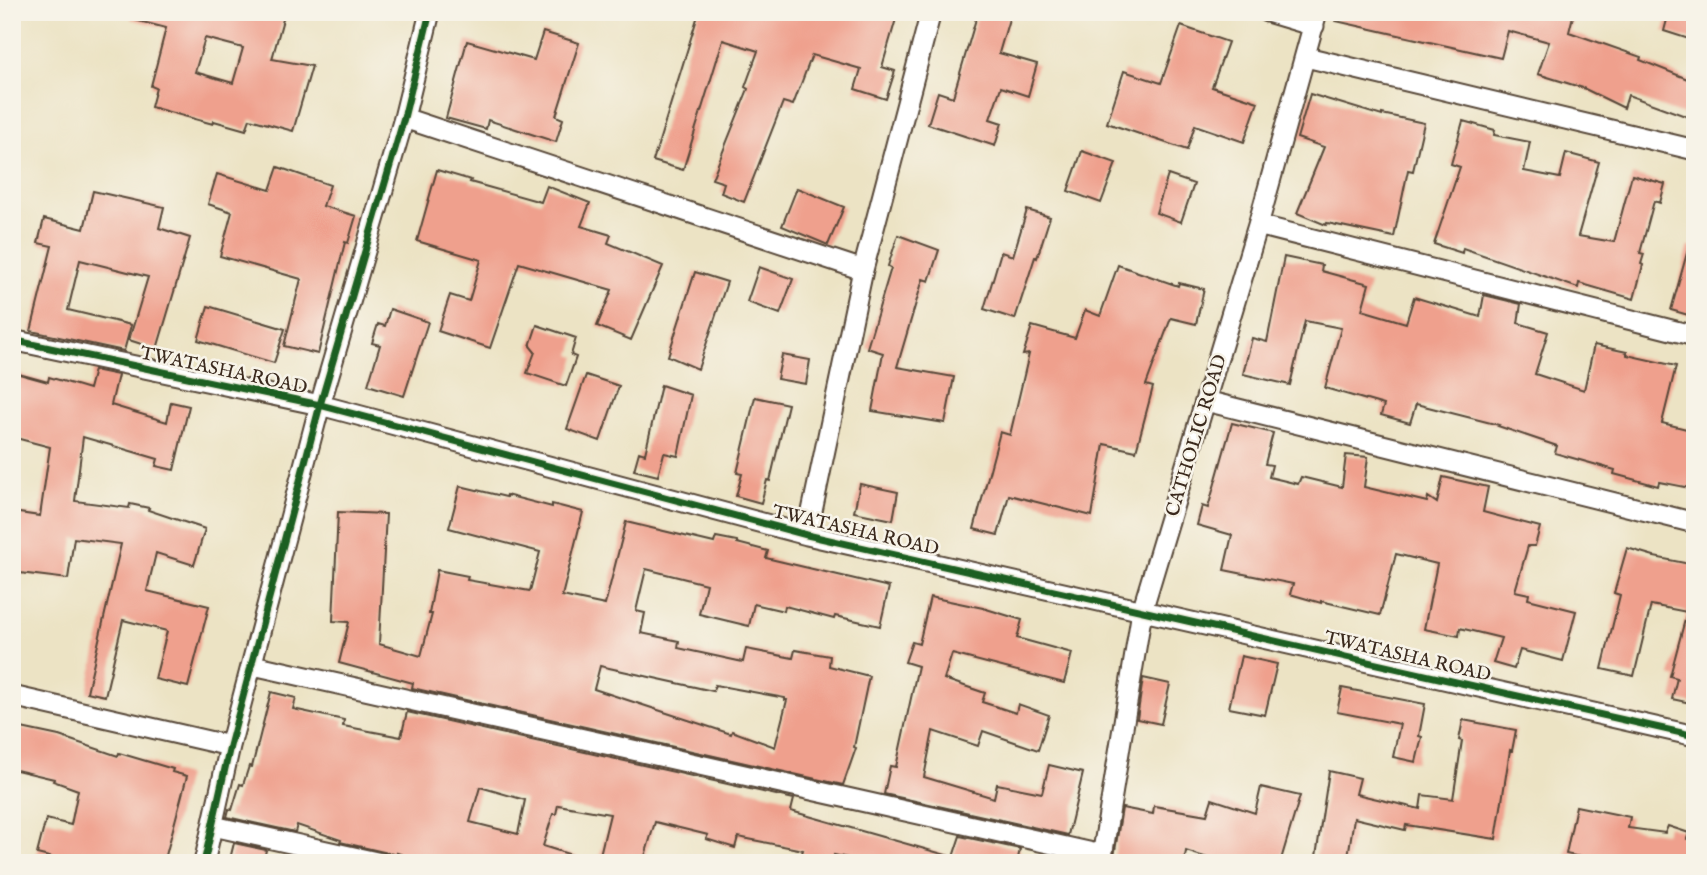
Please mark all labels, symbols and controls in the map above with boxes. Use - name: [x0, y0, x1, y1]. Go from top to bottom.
- street label: TWATASHA ROAD: [138, 342, 309, 400]
- street label: CATHOLIC ROAD: [1161, 352, 1233, 519]
- street label: TWATASHA ROAD: [770, 500, 941, 562]
- street label: TWATASHA ROAD: [1322, 626, 1493, 688]

